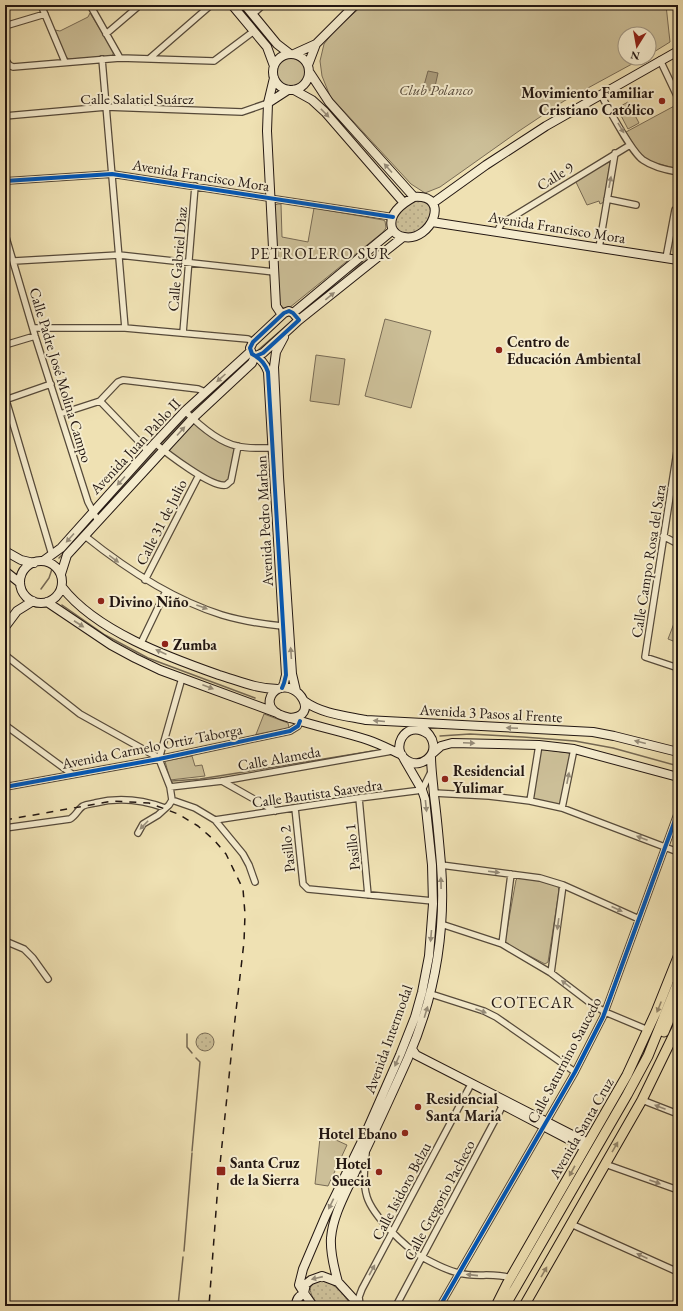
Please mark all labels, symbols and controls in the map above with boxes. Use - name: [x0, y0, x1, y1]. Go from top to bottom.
- north arrow: [617, 26, 657, 66]
- text: N: [629, 48, 641, 64]
- park label: Club Polanco: [399, 80, 473, 99]
- place label: Movimiento Familiar Cristiano Católico: [521, 83, 655, 119]
- street label: Calle Salatiel Suárez: [80, 89, 194, 108]
- marker: Movimiento Familiar Cristiano Católico: [657, 96, 667, 106]
- one-way arrow: [320, 108, 330, 118]
- one-way arrow: [617, 122, 624, 134]
- street label: Avenida Francisco Mora: [130, 155, 271, 195]
- street label: Calle 9: [533, 157, 577, 195]
- one-way arrow: [384, 164, 393, 173]
- one-way arrow: [607, 175, 613, 188]
- street label: Calle Gabriel Diaz: [163, 206, 191, 312]
- street label: Avenida Francisco Mora: [486, 207, 627, 247]
- district label: PETROLERO SUR: [250, 243, 392, 264]
- street label: Calle Padre José Molina Campo: [25, 285, 97, 465]
- one-way arrow: [324, 292, 335, 300]
- place label: Centro de Educación Ambiental: [507, 332, 642, 368]
- marker: Centro de Educación Ambiental: [494, 345, 504, 355]
- one-way arrow: [216, 373, 227, 382]
- street label: Avenida Juan Pablo II: [85, 394, 184, 499]
- one-way arrow: [176, 426, 186, 436]
- street label: Avenida Pedro Marban: [251, 455, 277, 588]
- one-way arrow: [116, 476, 126, 486]
- street label: Calle 31 de Julio: [131, 476, 191, 568]
- street label: Calle Campo Rosa del Sara: [626, 483, 670, 639]
- one-way arrow: [65, 533, 74, 543]
- one-way arrow: [109, 555, 119, 563]
- place label: Divino Niño: [109, 592, 189, 611]
- marker: Divino Niño: [96, 596, 106, 606]
- one-way arrow: [196, 605, 208, 611]
- one-way arrow: [74, 620, 84, 628]
- place label: Zumba: [173, 635, 217, 654]
- marker: Zumba: [160, 639, 170, 649]
- one-way arrow: [288, 647, 295, 659]
- one-way arrow: [156, 649, 167, 655]
- one-way arrow: [202, 685, 214, 691]
- street label: Avenida 3 Pasos al Frente: [418, 700, 563, 726]
- one-way arrow: [373, 717, 385, 724]
- street label: Avenida Carmelo Ortiz Taborga: [59, 719, 244, 773]
- one-way arrow: [506, 724, 518, 731]
- one-way arrow: [634, 739, 647, 745]
- one-way arrow: [463, 740, 475, 747]
- street label: Calle Alameda: [236, 741, 322, 775]
- place label: Residencial Yulimar: [453, 761, 525, 797]
- one-way arrow: [566, 772, 572, 785]
- street label: Calle Bautista Saavedra: [251, 774, 383, 812]
- marker: Residencial Yulimar: [440, 774, 450, 784]
- one-way arrow: [422, 800, 429, 812]
- one-way arrow: [139, 820, 149, 830]
- street label: Pasillo 1: [340, 823, 364, 871]
- street label: Pasillo 2: [275, 824, 299, 873]
- one-way arrow: [635, 834, 647, 840]
- one-way arrow: [488, 869, 500, 875]
- one-way arrow: [438, 877, 445, 889]
- one-way arrow: [611, 906, 623, 912]
- one-way arrow: [555, 918, 561, 930]
- one-way arrow: [428, 930, 434, 942]
- one-way arrow: [560, 980, 571, 989]
- street label: Avenida Intermodal: [359, 982, 417, 1097]
- district label: COTECAR: [491, 992, 575, 1013]
- street label: Calle Saturnino Saucedo: [523, 993, 605, 1127]
- one-way arrow: [655, 1001, 661, 1013]
- one-way arrow: [423, 1005, 429, 1017]
- one-way arrow: [476, 1008, 488, 1014]
- one-way arrow: [394, 1055, 400, 1067]
- street label: Avenida Santa Cruz: [544, 1074, 618, 1183]
- place label: Residencial Santa Maria: [426, 1089, 502, 1125]
- marker: Residencial Santa Maria: [413, 1102, 423, 1112]
- one-way arrow: [654, 1104, 666, 1110]
- place label: Hotel Ebano: [319, 1124, 397, 1143]
- marker: Hotel Ebano: [400, 1128, 410, 1138]
- street label: Calle Gregorio Pacheco: [399, 1136, 479, 1264]
- street label: Calle Isidoro Belzu: [367, 1139, 435, 1243]
- one-way arrow: [612, 1141, 619, 1153]
- place label: Santa Cruz de la Sierra: [230, 1153, 300, 1189]
- place label: Hotel Suecia: [332, 1154, 372, 1190]
- marker: Santa Cruz de la Sierra: [215, 1165, 227, 1177]
- one-way arrow: [569, 1165, 576, 1177]
- marker: Hotel Suecia: [374, 1167, 384, 1177]
- one-way arrow: [649, 1179, 661, 1185]
- one-way arrow: [328, 1199, 334, 1210]
- one-way arrow: [637, 1253, 648, 1259]
- one-way arrow: [369, 1264, 376, 1276]
- one-way arrow: [540, 1266, 547, 1278]
- one-way arrow: [466, 1272, 478, 1278]
- one-way arrow: [311, 1276, 324, 1282]

